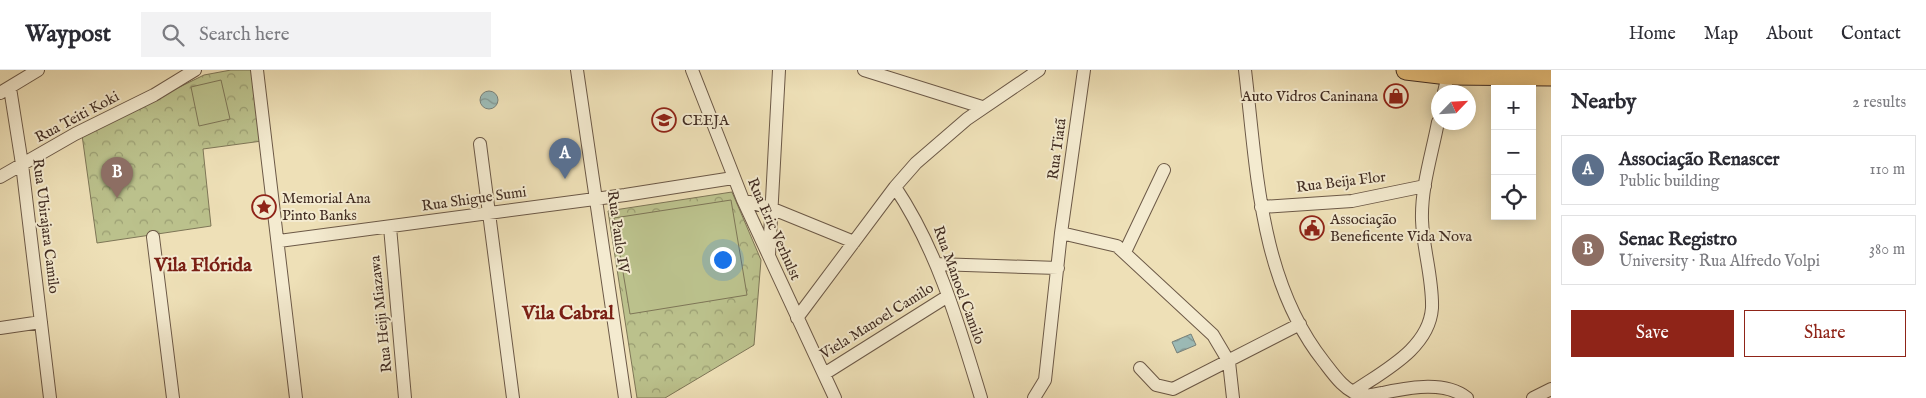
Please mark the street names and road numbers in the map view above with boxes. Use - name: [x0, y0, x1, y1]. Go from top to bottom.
- street label: Rua Teiti Koki: [32, 87, 122, 147]
- street label: Rua Tiatã: [1043, 117, 1071, 181]
- street label: Rua Ubirajara Camilo: [28, 157, 64, 295]
- street label: Rua Beija Flor: [1295, 167, 1387, 197]
- street label: Rua Eric Verhulst: [743, 175, 805, 283]
- street label: Rua Shigue Sumi: [420, 182, 528, 216]
- street label: Rua Paulo IV: [603, 189, 633, 276]
- street label: Rua Manoel Camilo: [929, 223, 989, 347]
- street label: Rua Heiji Miazawa: [365, 254, 397, 373]
- street label: Viela Manoel Camilo: [816, 278, 937, 364]

